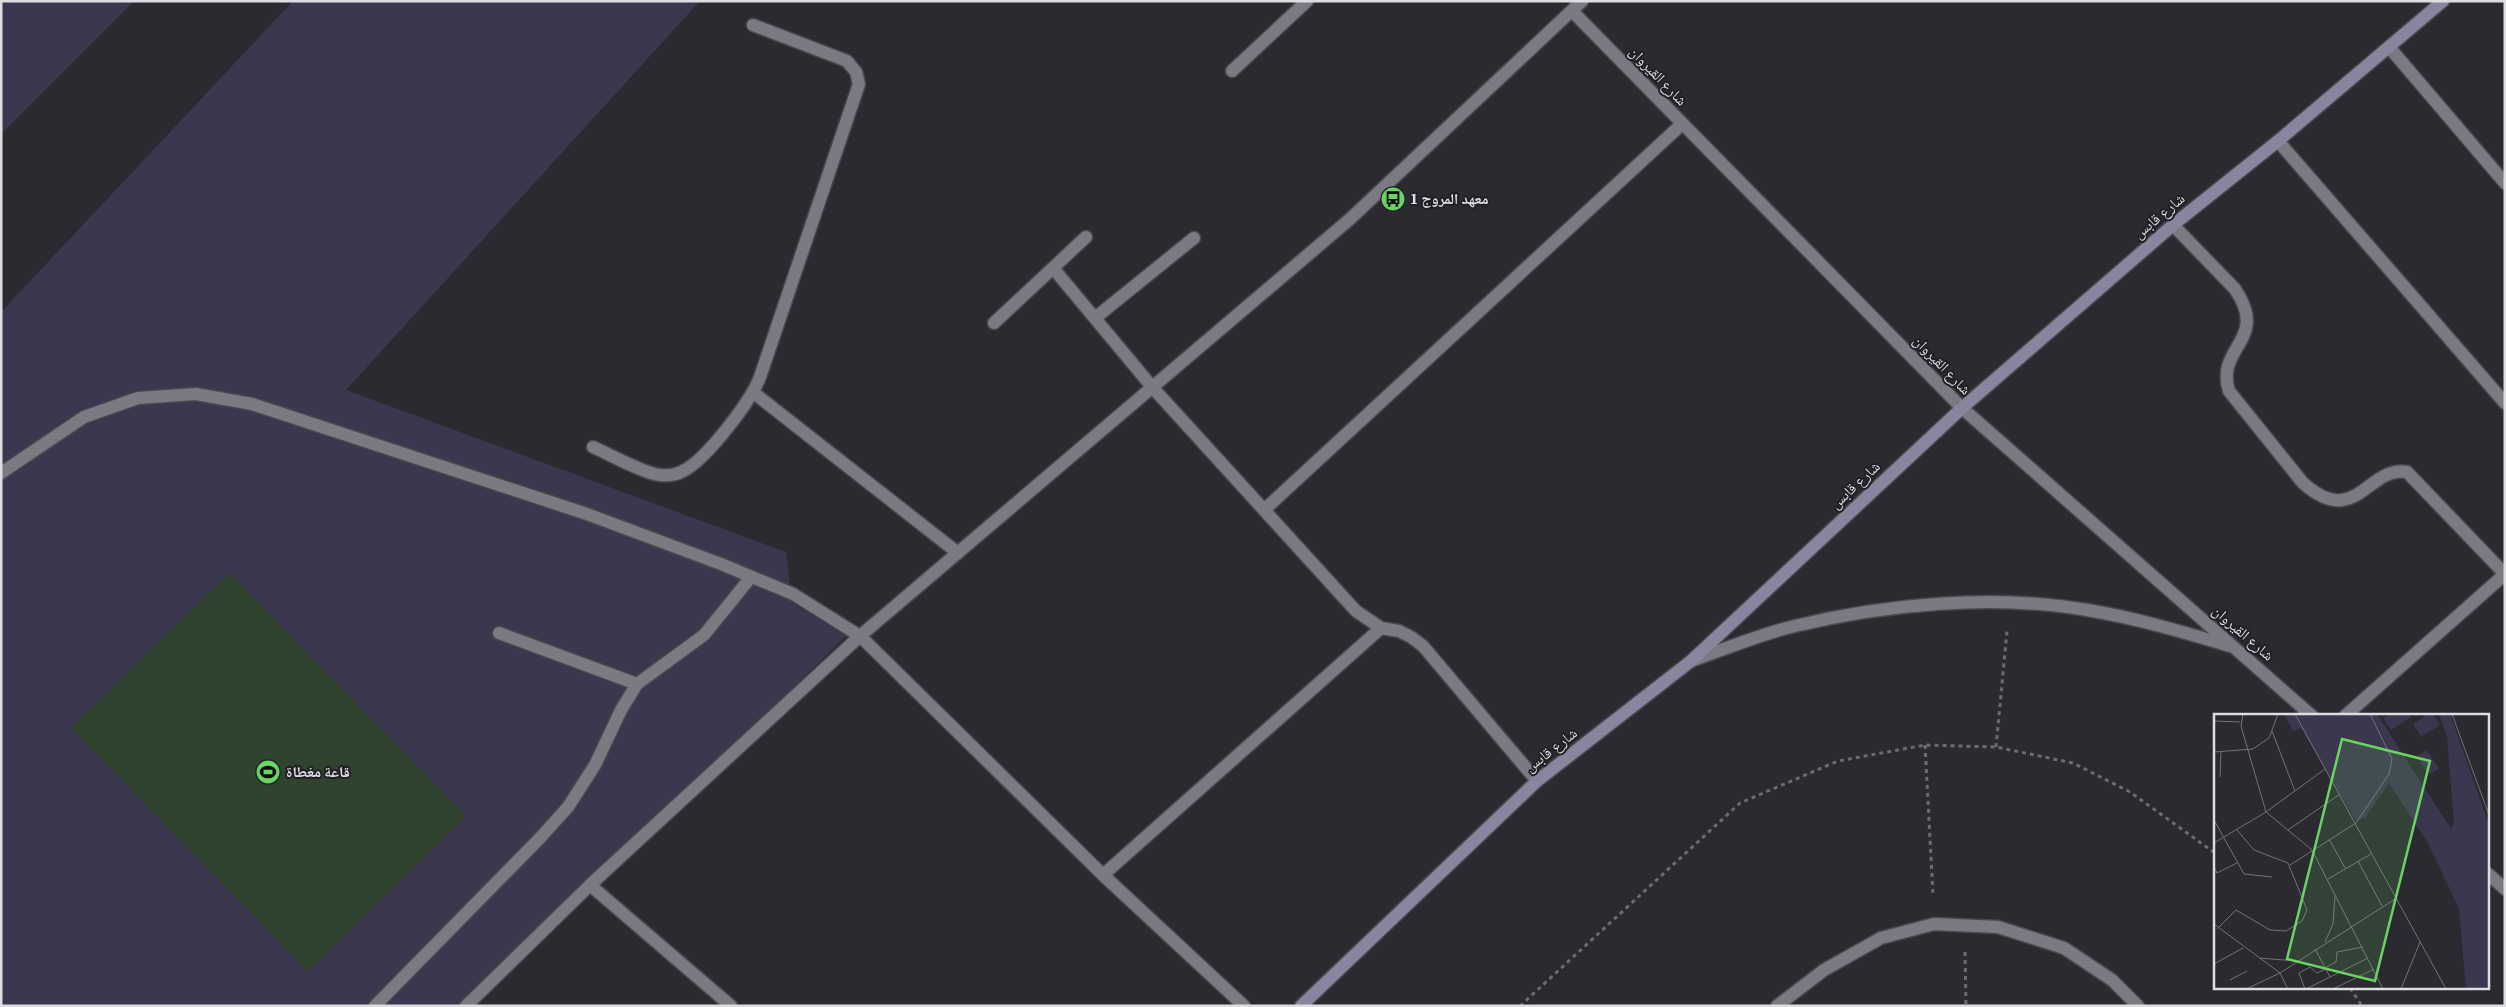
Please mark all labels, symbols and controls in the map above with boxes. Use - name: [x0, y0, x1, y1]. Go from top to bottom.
- street label: شارع القيروان: [1625, 41, 1692, 110]
- bus stop icon: معهد المروج 1: [1380, 186, 1406, 212]
- place label: معهد المروج 1: [1410, 188, 1489, 209]
- street label: شارع قابس: [2128, 188, 2189, 243]
- street label: شارع القيروان: [1909, 330, 1976, 399]
- street label: شارع قابس: [1825, 456, 1884, 513]
- street label: شارع القيروان: [2208, 600, 2279, 665]
- inset map: [2214, 714, 2488, 990]
- street label: شارع قابس: [1520, 722, 1581, 777]
- sports icon: قاعة مغطاة: [255, 759, 281, 785]
- place label: قاعة مغطاة: [286, 761, 350, 782]

